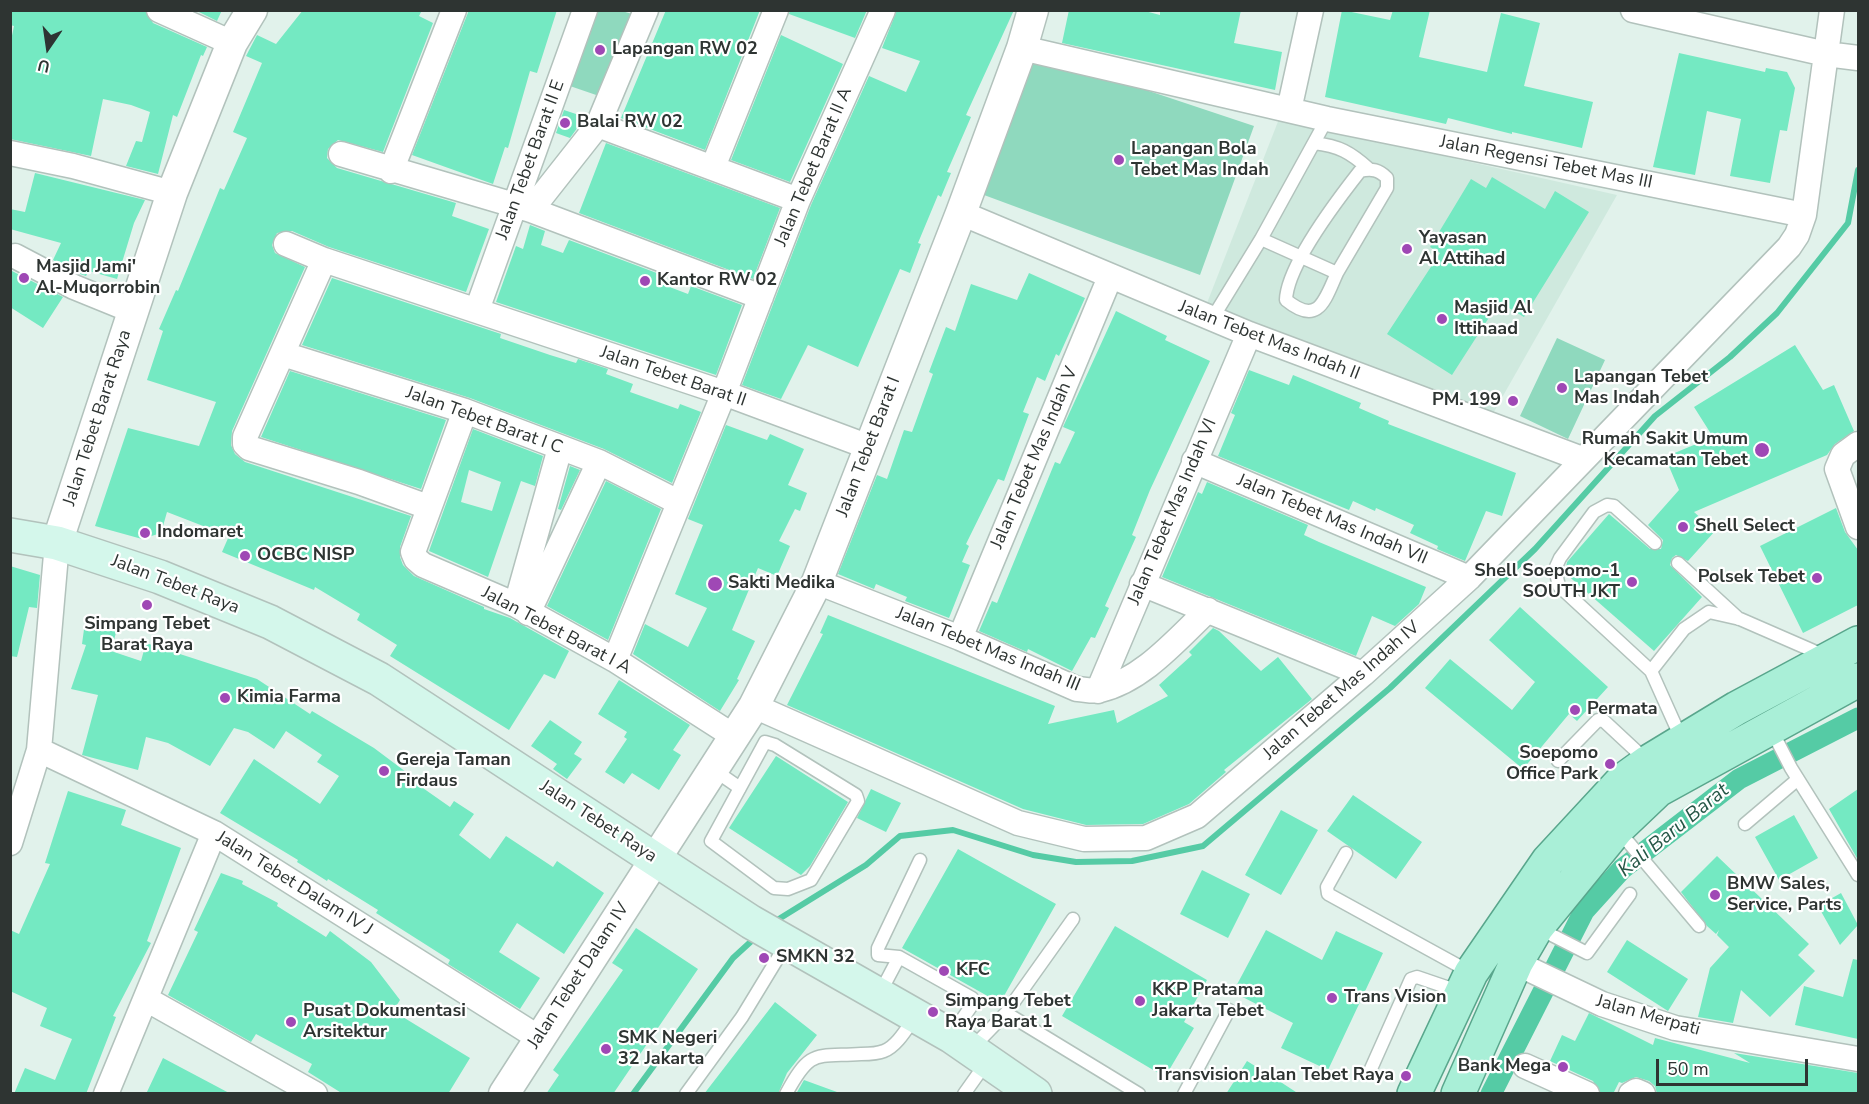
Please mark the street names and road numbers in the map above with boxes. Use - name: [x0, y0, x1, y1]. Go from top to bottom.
- street label: Jalan Tebet Barat II E: [492, 77, 570, 243]
- street label: Jalan Tebet Barat II A: [771, 84, 857, 250]
- street label: Jalan Regensi Tebet Mas III: [1438, 132, 1654, 194]
- street label: Jalan Tebet Mas Indah II: [1175, 296, 1363, 386]
- street label: Jalan Tebet Barat Raya: [59, 327, 137, 509]
- street label: Jalan Tebet Barat II: [597, 342, 749, 412]
- street label: Jalan Tebet Mas Indah V: [987, 364, 1083, 552]
- street label: Jalan Tebet Barat I: [832, 374, 906, 520]
- street label: Jalan Tebet Barat I C: [403, 383, 565, 459]
- street label: Jalan Tebet Mas Indah VI: [1124, 416, 1222, 608]
- street label: Jalan Tebet Mas Indah VII: [1234, 470, 1430, 570]
- street label: Jalan Tebet Raya: [108, 551, 242, 619]
- street label: Jalan Tebet Barat I A: [478, 582, 634, 680]
- street label: Jalan Tebet Mas Indah III: [893, 603, 1083, 697]
- street label: Jalan Tebet Mas Indah IV: [1259, 617, 1425, 765]
- street label: Jalan Tebet Raya: [535, 776, 661, 868]
- street label: Jalan Tebet Dalam IV J: [212, 827, 376, 941]
- street label: Jalan Tebet Dalam IV: [524, 899, 634, 1053]
- street label: Jalan Merpati: [1594, 991, 1702, 1041]

